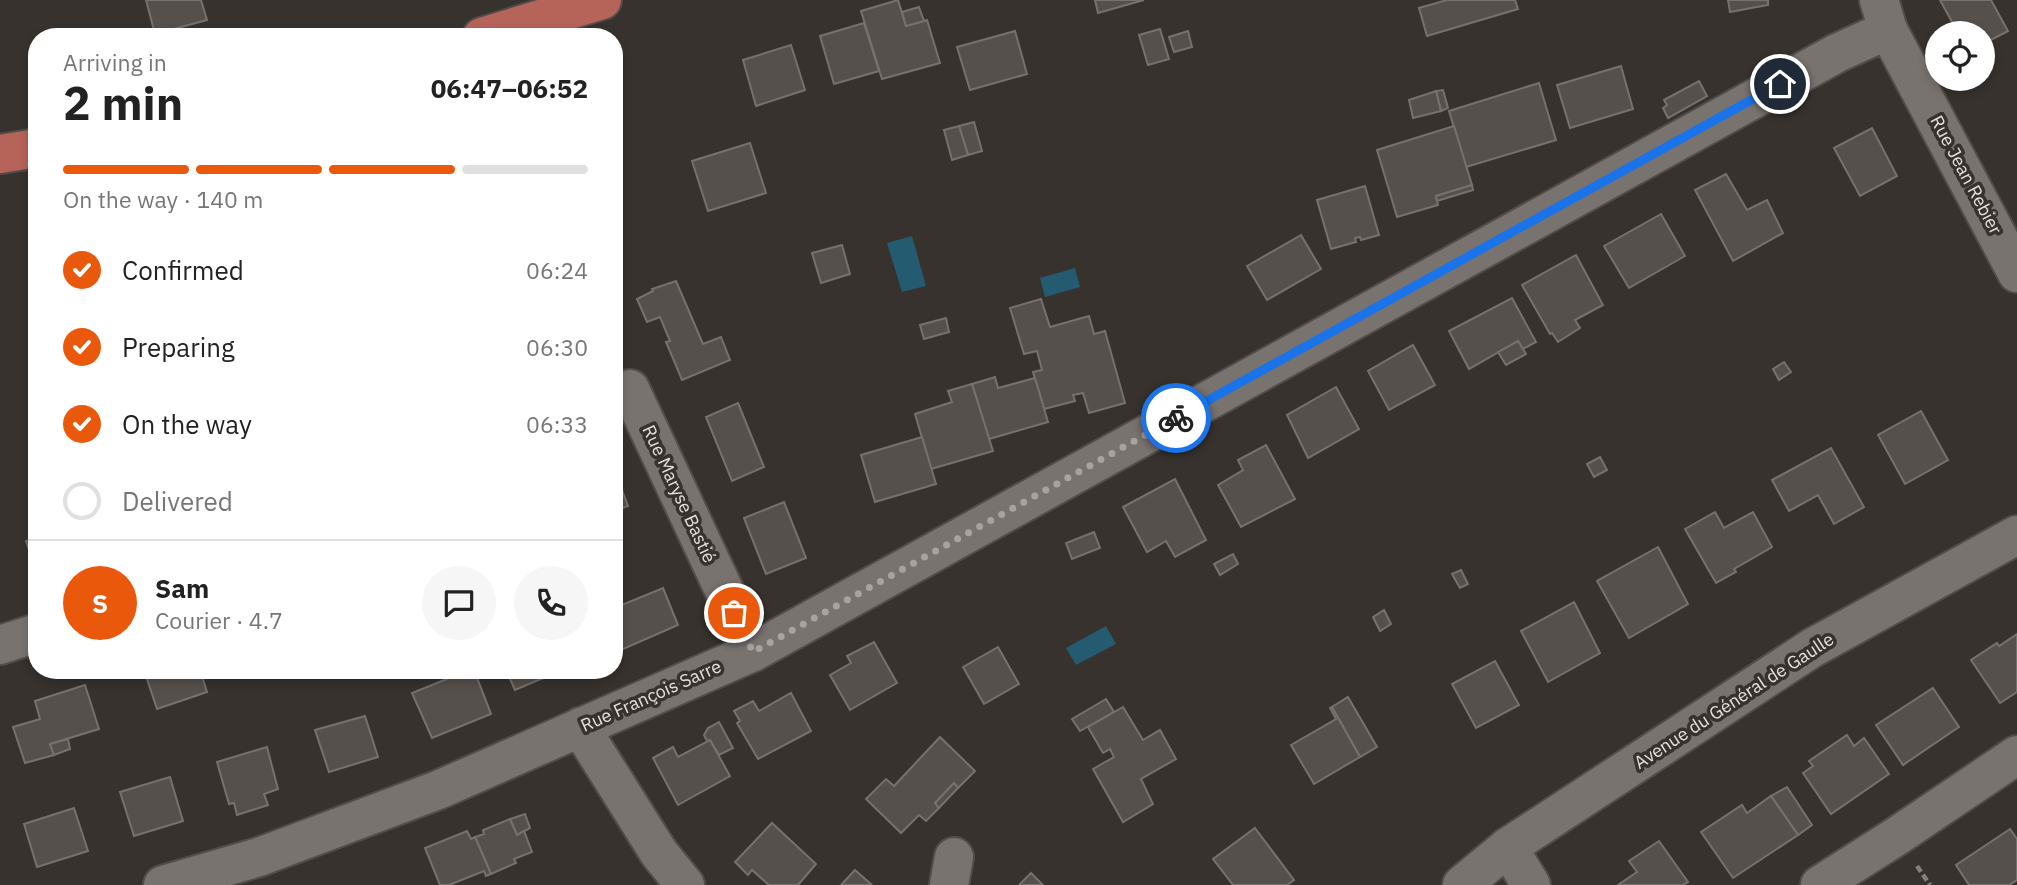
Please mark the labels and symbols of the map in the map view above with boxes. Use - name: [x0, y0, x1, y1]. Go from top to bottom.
- pin: [1750, 54, 1810, 114]
- street label: Rue Jean Rebier: [1925, 111, 2008, 239]
- courier: [1141, 383, 1211, 453]
- street label: Rue Maryse Bastié: [637, 421, 721, 566]
- pin: [704, 583, 764, 643]
- street label: Avenue du Général de Gaulle: [1630, 627, 1838, 774]
- street label: Rue François Sarre: [577, 654, 725, 737]

